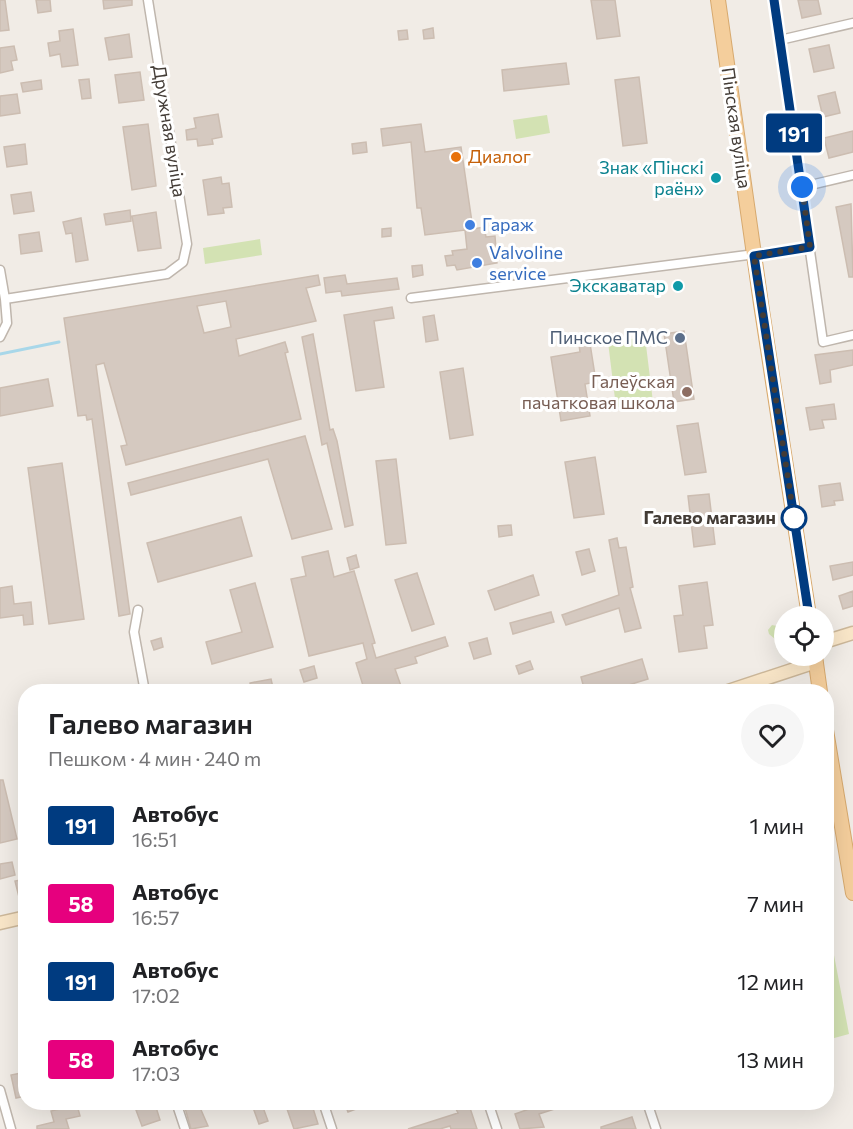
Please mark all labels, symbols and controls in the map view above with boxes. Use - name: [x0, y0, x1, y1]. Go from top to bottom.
- street label: Дружная вуліца: [149, 63, 191, 199]
- street label: Пінская вуліца: [718, 66, 756, 190]
- line badge: 191: [760, 114, 828, 152]
- text: 191: [778, 121, 810, 146]
- place label: Диалог: [468, 145, 531, 167]
- marker: Диалог: [449, 150, 463, 164]
- place label: Знак «Пінскі раён»: [599, 156, 704, 199]
- marker: Знак «Пінскі раён»: [709, 171, 723, 185]
- your location: [787, 172, 817, 202]
- place label: Гараж: [482, 213, 534, 235]
- marker: Гараж: [463, 218, 477, 232]
- place label: Valvoline service: [489, 241, 563, 284]
- marker: Valvoline service: [470, 256, 484, 270]
- place label: Экскаватар: [569, 274, 666, 296]
- marker: Экскаватар: [671, 279, 685, 293]
- place label: Пинское ПМС: [550, 326, 668, 348]
- marker: Пинское ПМС: [673, 331, 687, 345]
- place label: Галеўская пачатковая школа: [522, 370, 675, 413]
- marker: Галеўская пачатковая школа: [680, 385, 694, 399]
- marker: Галево магазин: [781, 505, 807, 531]
- place label: Галево магазин: [643, 506, 776, 528]
- map controls: [774, 606, 834, 666]
- button: locate: [774, 606, 834, 666]
- button: heart: [741, 704, 804, 767]
- text: Галево магазин: [48, 706, 253, 740]
- text: Пешком · 4 мин · 240 m: [48, 746, 261, 770]
- text: Автобус: [132, 800, 219, 827]
- text: 1 мин: [750, 812, 804, 839]
- text: 191: [65, 813, 97, 838]
- text: 16:51: [132, 827, 177, 851]
- text: Автобус: [132, 878, 219, 905]
- text: 7 мин: [747, 890, 804, 917]
- text: 58: [68, 891, 94, 916]
- text: 16:57: [132, 905, 179, 929]
- text: Автобус: [132, 956, 219, 983]
- text: 12 мин: [737, 968, 804, 995]
- text: 191: [65, 969, 97, 994]
- text: 17:02: [132, 983, 180, 1007]
- text: Автобус: [132, 1034, 219, 1061]
- text: 13 мин: [737, 1046, 804, 1073]
- text: 58: [68, 1047, 94, 1072]
- text: 17:03: [132, 1061, 180, 1085]

